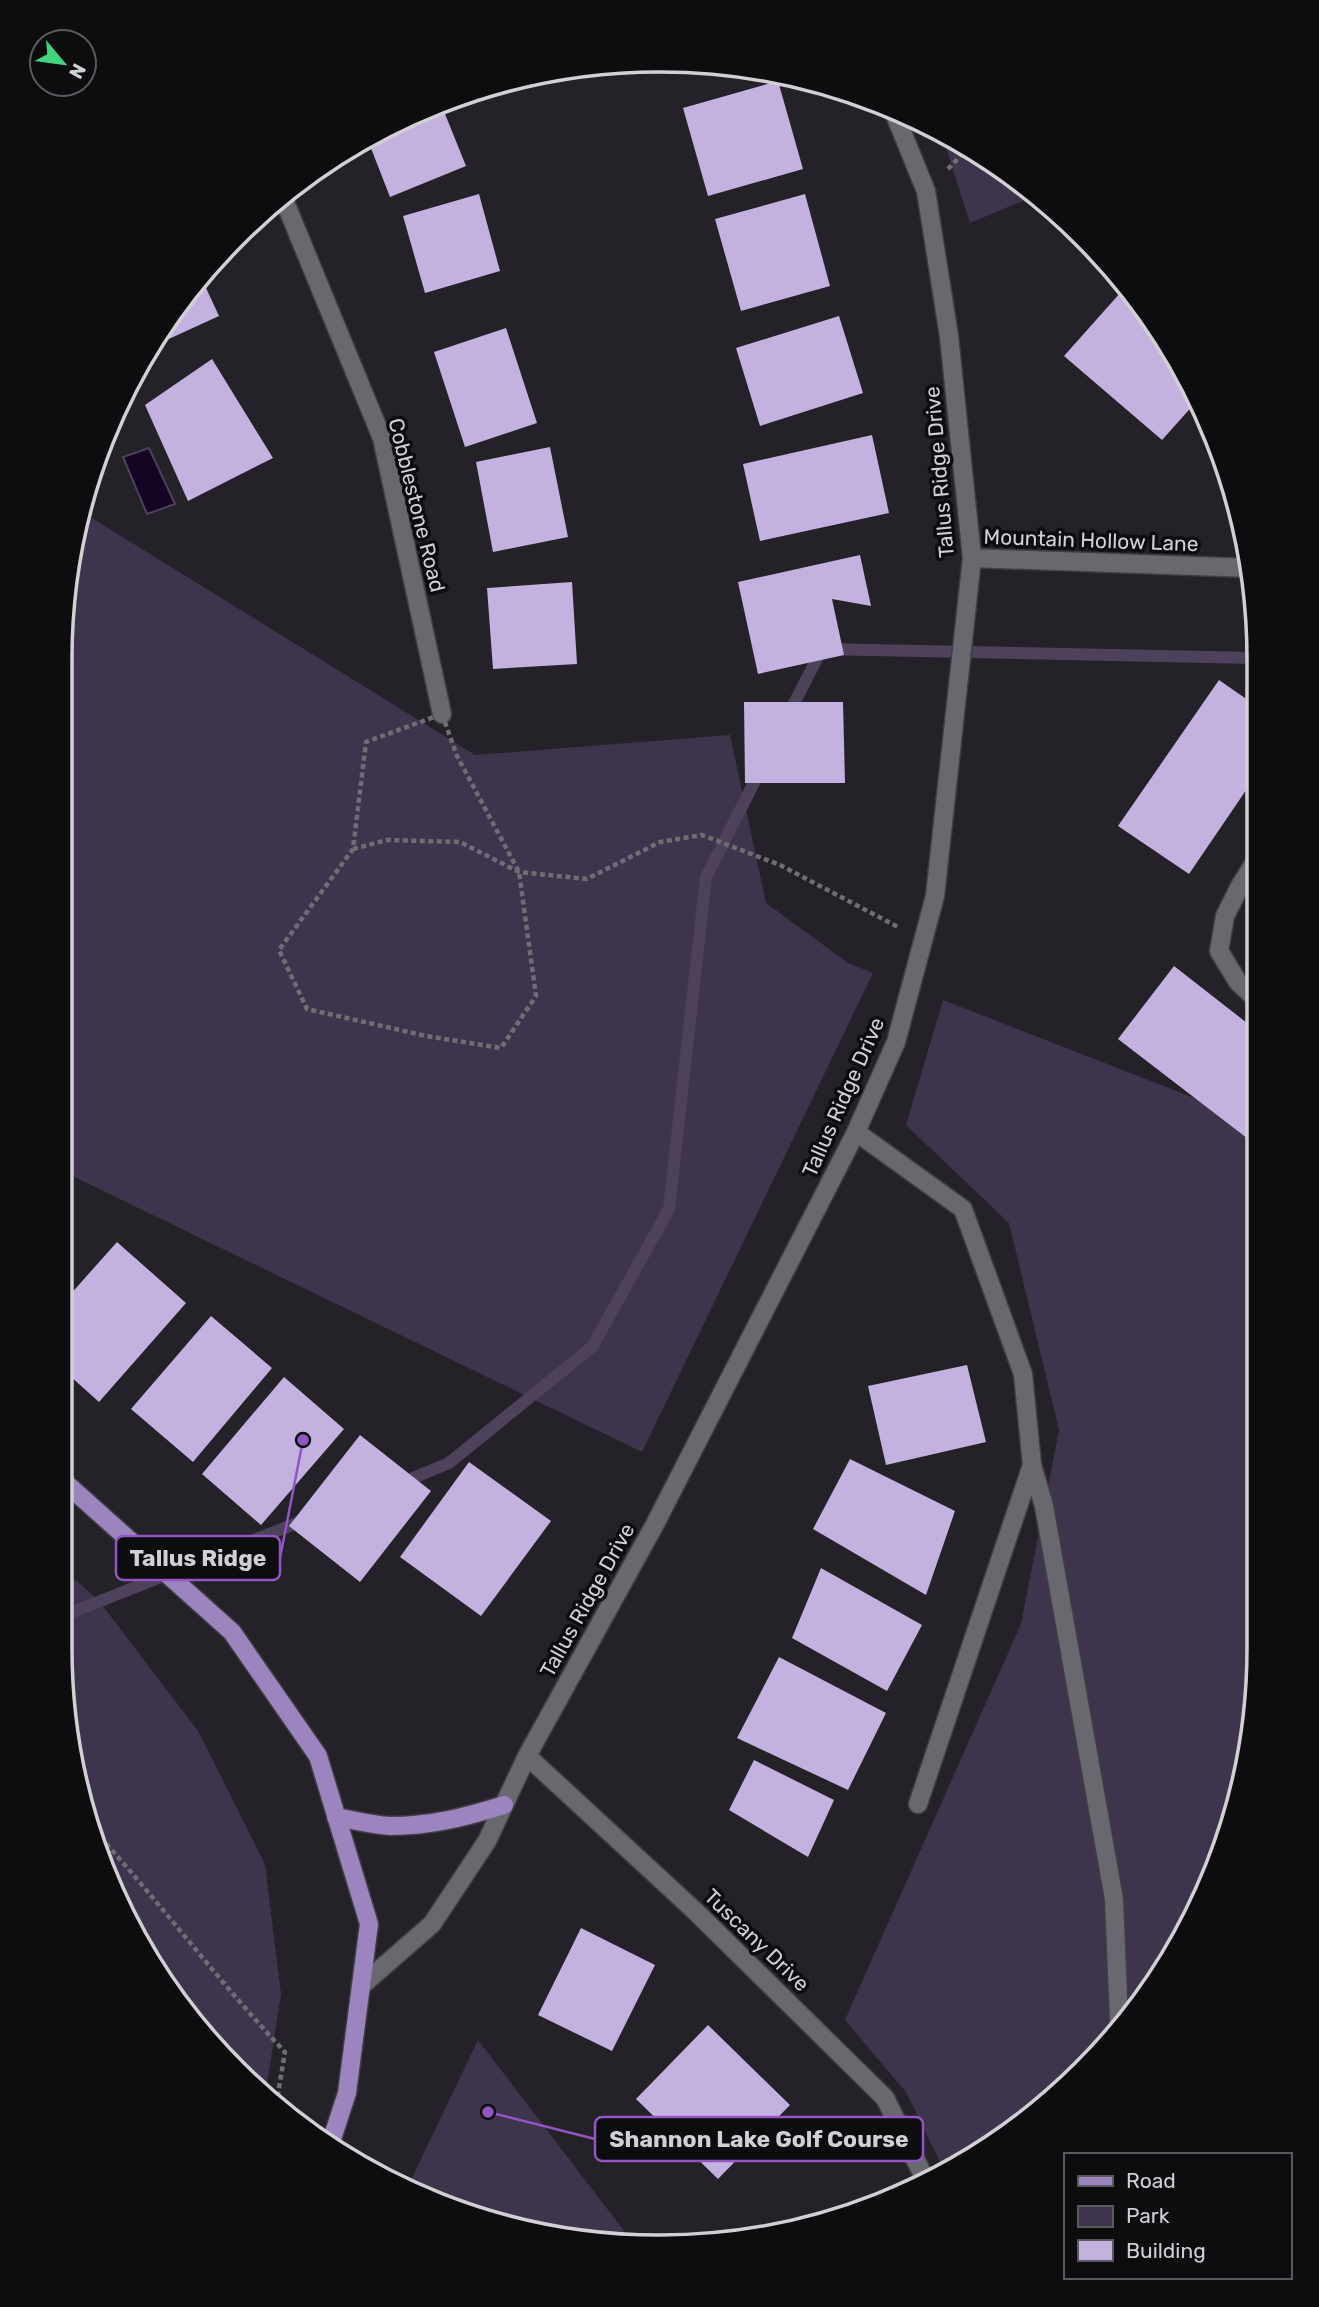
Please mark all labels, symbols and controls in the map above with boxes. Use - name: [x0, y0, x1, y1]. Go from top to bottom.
- north arrow: [28, 28, 98, 98]
- text: N: [64, 59, 91, 83]
- street label: Tallus Ridge Drive: [919, 385, 959, 559]
- street label: Cobblestone Road: [383, 415, 451, 595]
- street label: Mountain Hollow Lane: [983, 524, 1199, 556]
- street label: Tallus Ridge Drive: [797, 1013, 889, 1181]
- street label: Tallus Ridge Drive: [534, 1519, 640, 1681]
- callout: Tallus Ridge: [116, 1536, 280, 1580]
- text: Tallus Ridge: [130, 1544, 266, 1572]
- street label: Tuscany Drive: [699, 1884, 815, 1996]
- callout: Shannon Lake Golf Course: [595, 2117, 923, 2161]
- text: Shannon Lake Golf Course: [609, 2125, 909, 2153]
- legend: [1064, 2153, 1291, 2279]
- text: Road: [1126, 2168, 1176, 2193]
- text: Park: [1126, 2203, 1170, 2228]
- text: Building: [1126, 2238, 1206, 2263]

